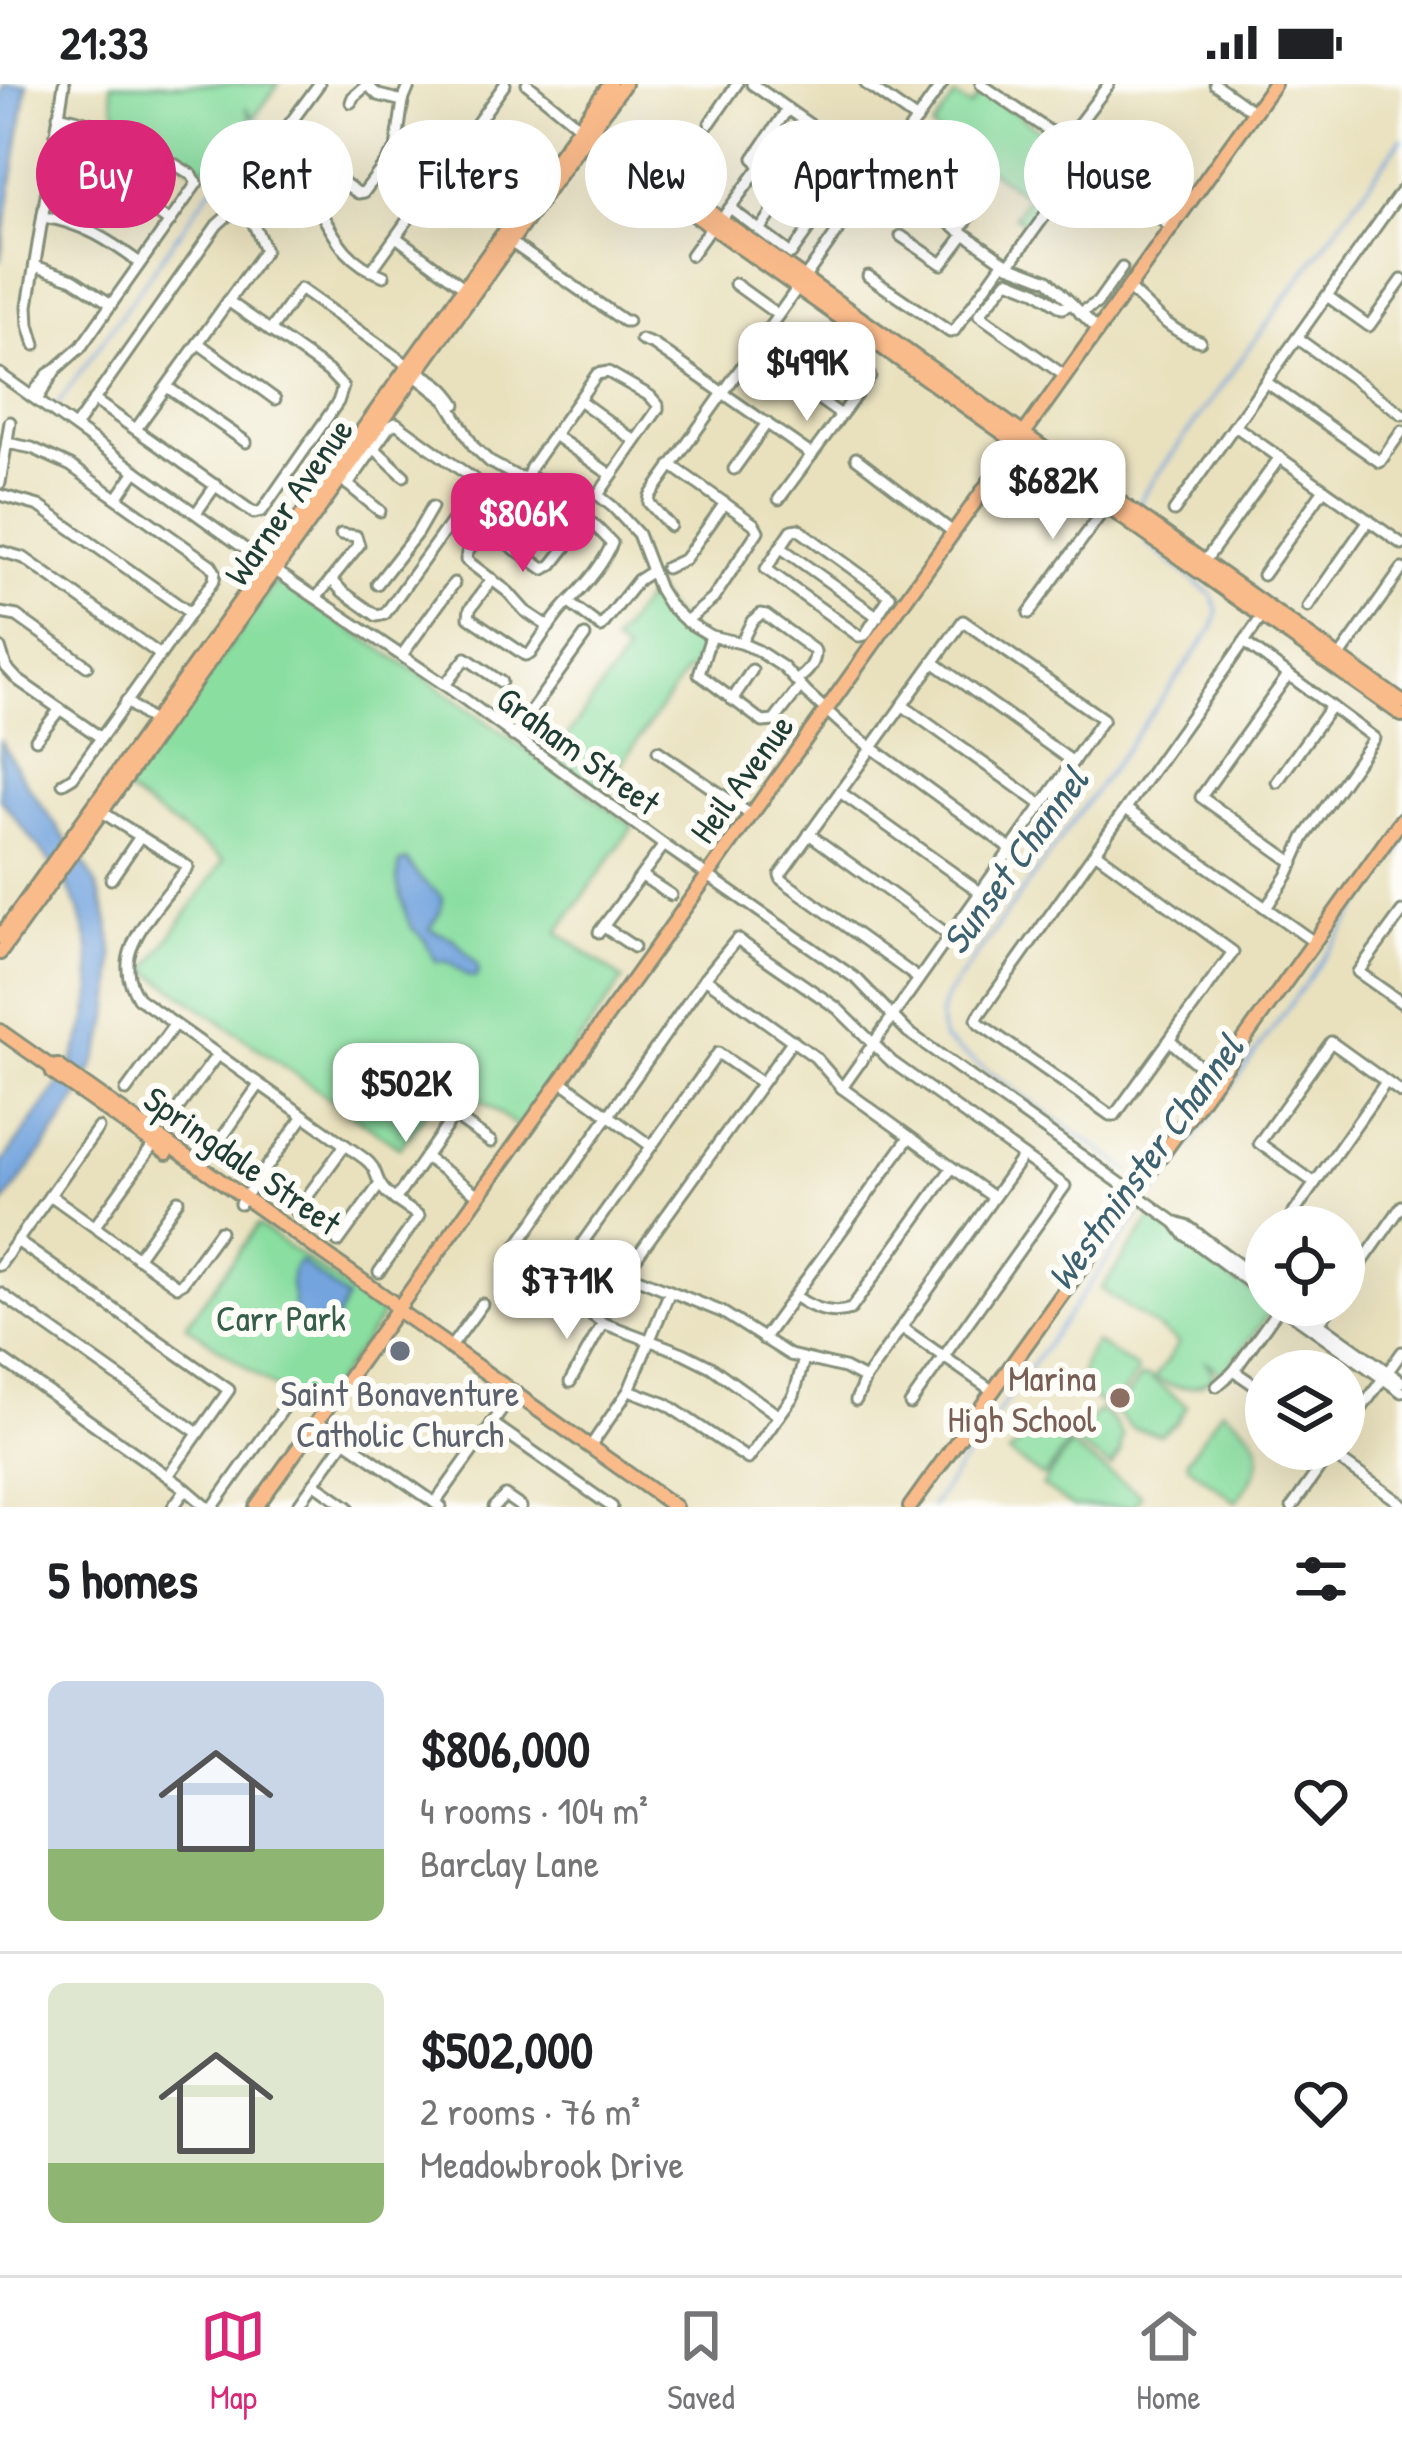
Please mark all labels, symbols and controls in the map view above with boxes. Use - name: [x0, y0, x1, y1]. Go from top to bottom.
- text: 21:33: [60, 12, 148, 73]
- chip: Buy: [36, 120, 176, 228]
- chip: Rent: [200, 120, 353, 228]
- chip: Filters: [377, 120, 561, 228]
- chip: New: [585, 120, 727, 228]
- chip: Apartment: [751, 120, 1000, 228]
- chip: House: [1024, 120, 1194, 228]
- pin: $499K: [723, 322, 891, 424]
- text: $499K: [765, 334, 849, 387]
- street label: Warner Avenue: [212, 407, 364, 595]
- pin: $682K: [969, 440, 1137, 542]
- text: $682K: [1008, 452, 1098, 505]
- pin: $806K: [439, 473, 607, 575]
- text: $806K: [478, 485, 568, 538]
- street label: Graham Street: [487, 674, 671, 826]
- street label: Heil Avenue: [678, 704, 804, 852]
- water label: Sunset Channel: [928, 755, 1101, 964]
- water label: Westminster Channel: [1034, 1023, 1255, 1300]
- pin: $502K: [322, 1043, 490, 1145]
- text: $502K: [360, 1055, 452, 1108]
- street label: Springdale Street: [135, 1074, 352, 1246]
- map controls: [1245, 1206, 1365, 1470]
- button: locate: [1245, 1206, 1365, 1326]
- pin: $771K: [483, 1240, 651, 1342]
- text: $771K: [521, 1252, 613, 1305]
- park label: Carr Park: [216, 1293, 346, 1342]
- marker: Saint Bonaventure Catholic Church: [387, 1338, 413, 1364]
- button: layers: [1245, 1350, 1365, 1470]
- place label: Marina High School: [947, 1353, 1096, 1443]
- place label: Saint Bonaventure Catholic Church: [281, 1368, 519, 1458]
- marker: Marina High School: [1107, 1385, 1133, 1411]
- text: 5 homes: [48, 1545, 198, 1614]
- icon: filters: [1288, 1546, 1354, 1612]
- text: $806,000: [420, 1714, 590, 1783]
- icon: home: [144, 1729, 288, 1873]
- icon: heart: [1288, 1768, 1354, 1834]
- text: 4 rooms · 104 m²: [420, 1783, 648, 1836]
- text: Barclay Lane: [420, 1836, 599, 1889]
- text: $502,000: [420, 2015, 593, 2084]
- icon: home: [144, 2031, 288, 2175]
- icon: heart: [1288, 2070, 1354, 2136]
- text: 2 rooms · 76 m²: [420, 2084, 640, 2137]
- text: Meadowbrook Drive: [420, 2137, 684, 2190]
- tab: Map: [200, 2303, 266, 2419]
- tab: Saved: [667, 2303, 735, 2419]
- tab: Home: [1136, 2303, 1202, 2419]

